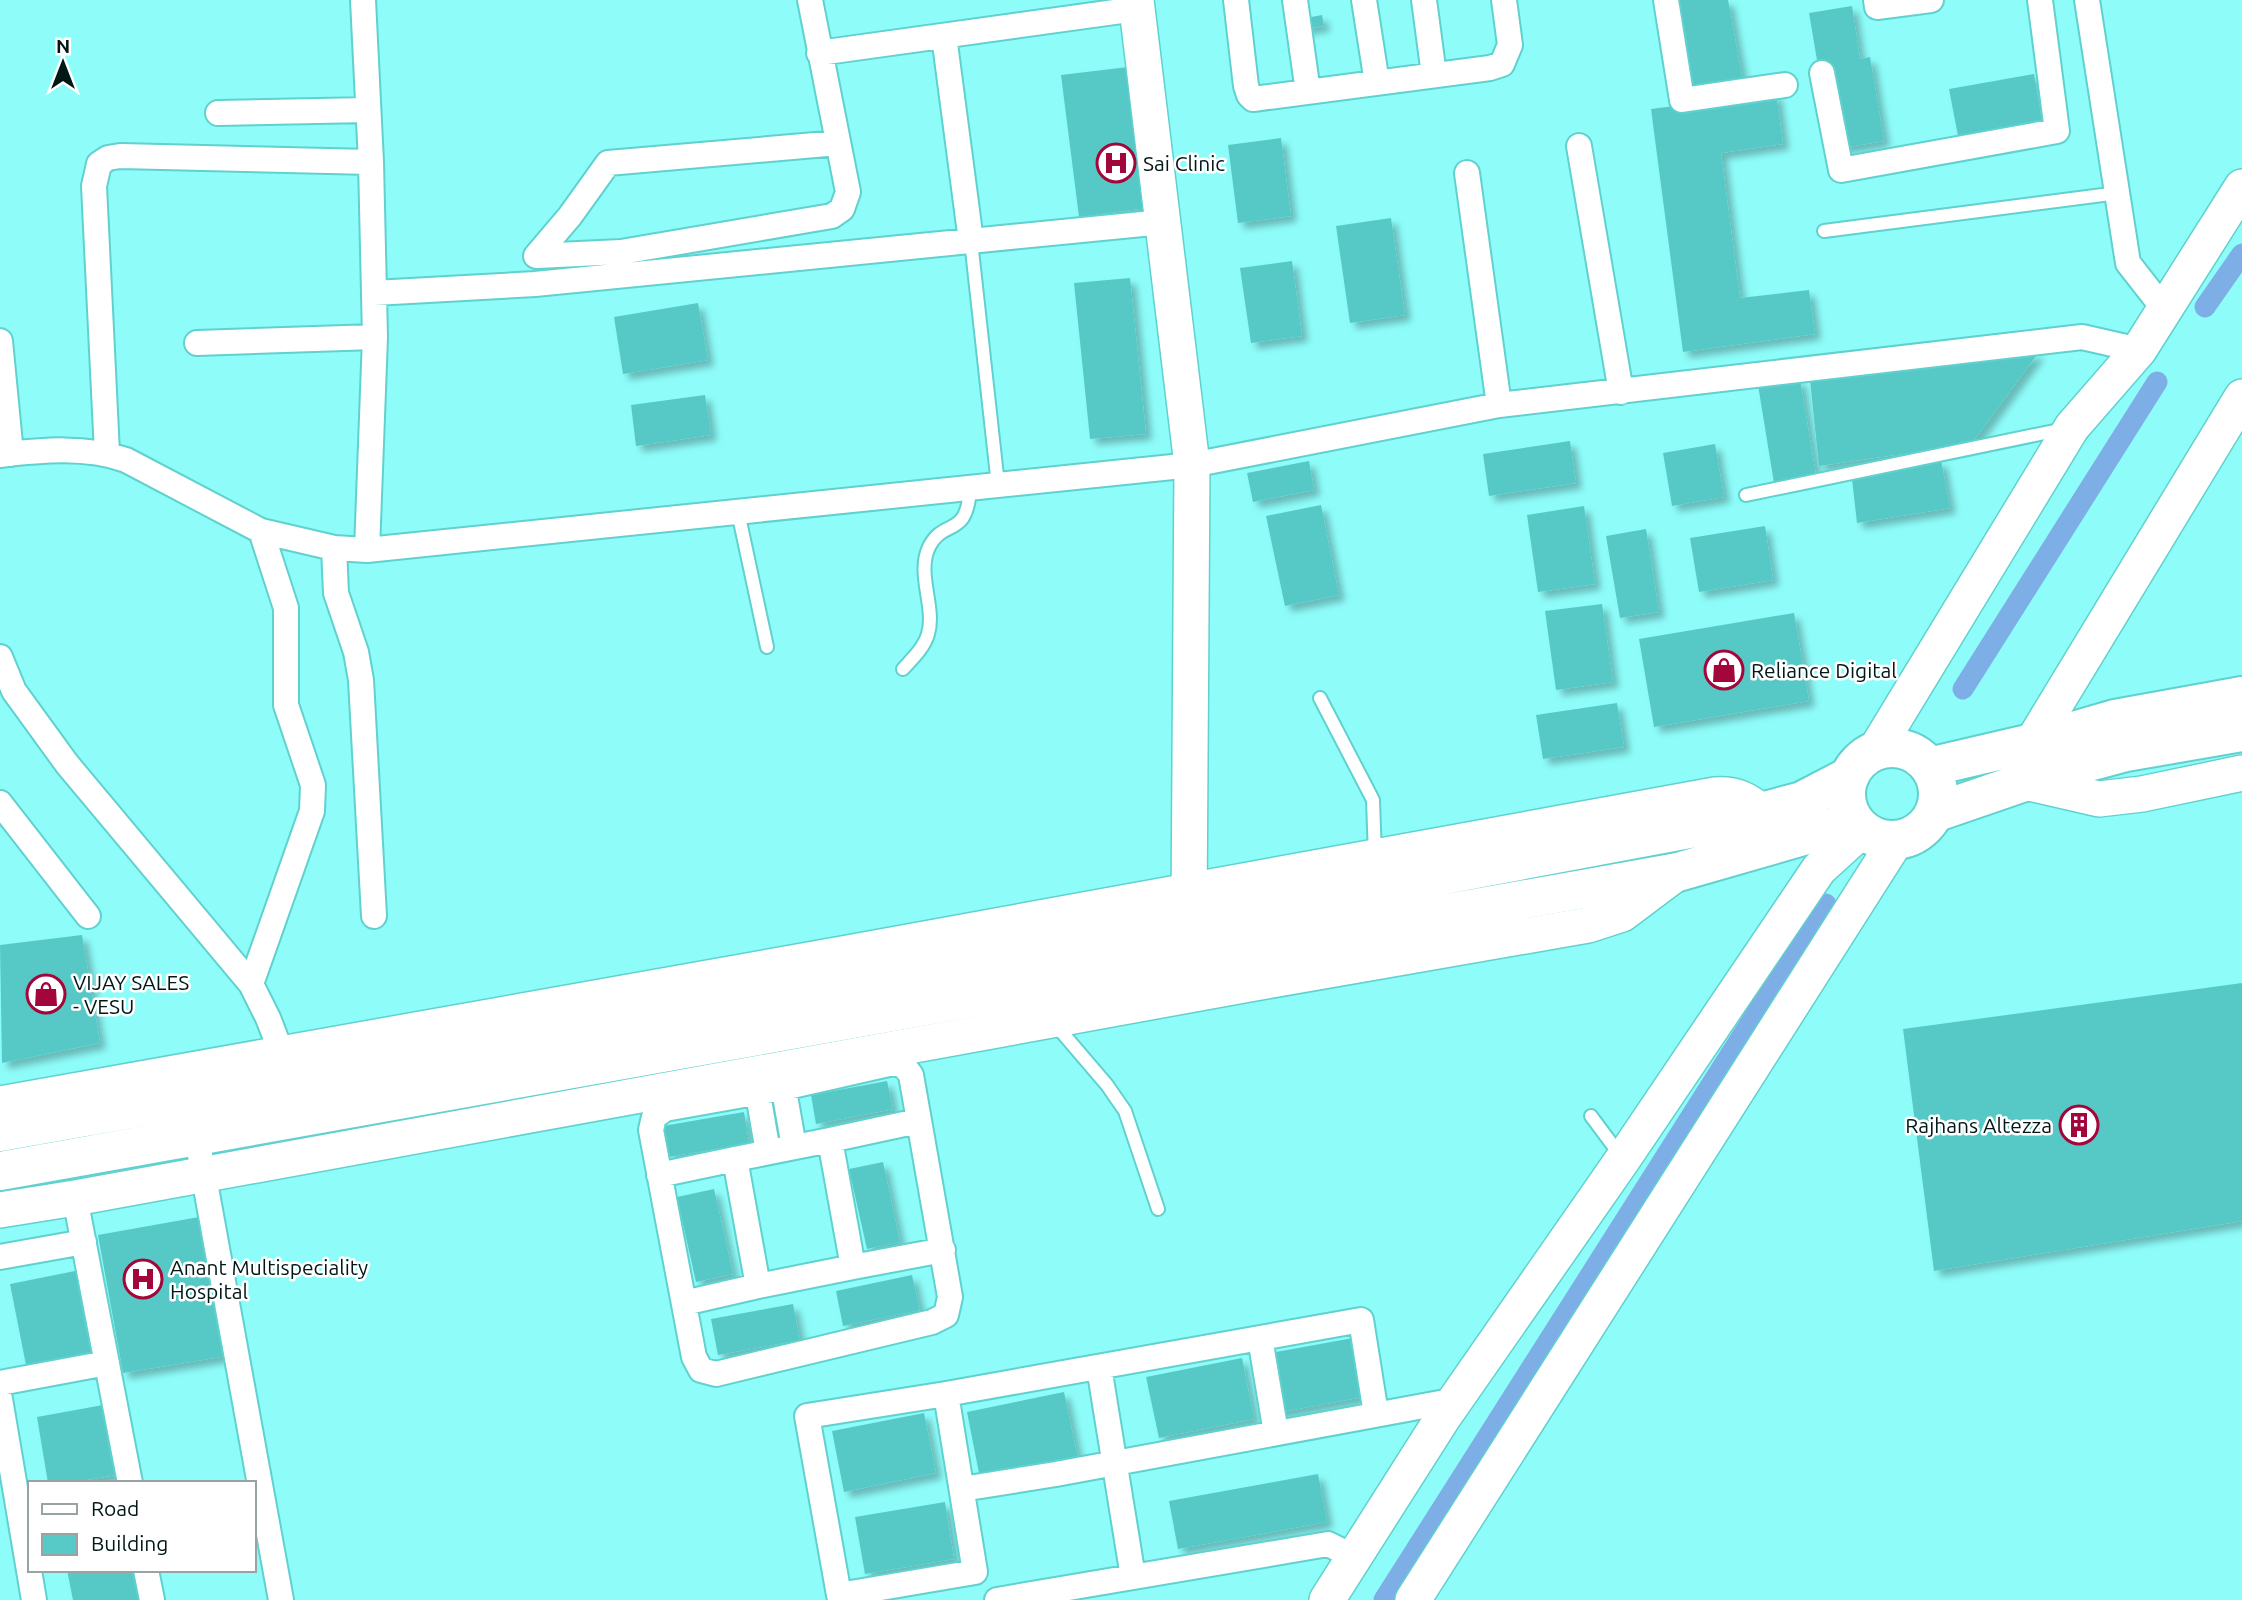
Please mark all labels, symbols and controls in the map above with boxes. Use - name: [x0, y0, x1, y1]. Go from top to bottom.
- north arrow: [28, 28, 98, 98]
- text: N: [56, 35, 70, 57]
- hospital icon: Sai Clinic: [1095, 142, 1137, 184]
- place label: Sai Clinic: [1143, 151, 1225, 175]
- shop icon: Reliance Digital: [1703, 649, 1745, 691]
- place label: Reliance Digital: [1751, 658, 1897, 682]
- place label: VIJAY SALES - VESU: [73, 970, 189, 1018]
- shop icon: VIJAY SALES - VESU: [25, 973, 67, 1015]
- building icon: Rajhans Altezza: [2058, 1104, 2100, 1146]
- place label: Rajhans Altezza: [1905, 1113, 2052, 1137]
- place label: Anant Multispeciality Hospital: [170, 1255, 368, 1303]
- hospital icon: Anant Multispeciality Hospital: [122, 1258, 164, 1300]
- legend: [28, 1481, 256, 1572]
- text: Road: [91, 1496, 139, 1520]
- text: Building: [91, 1531, 168, 1555]

